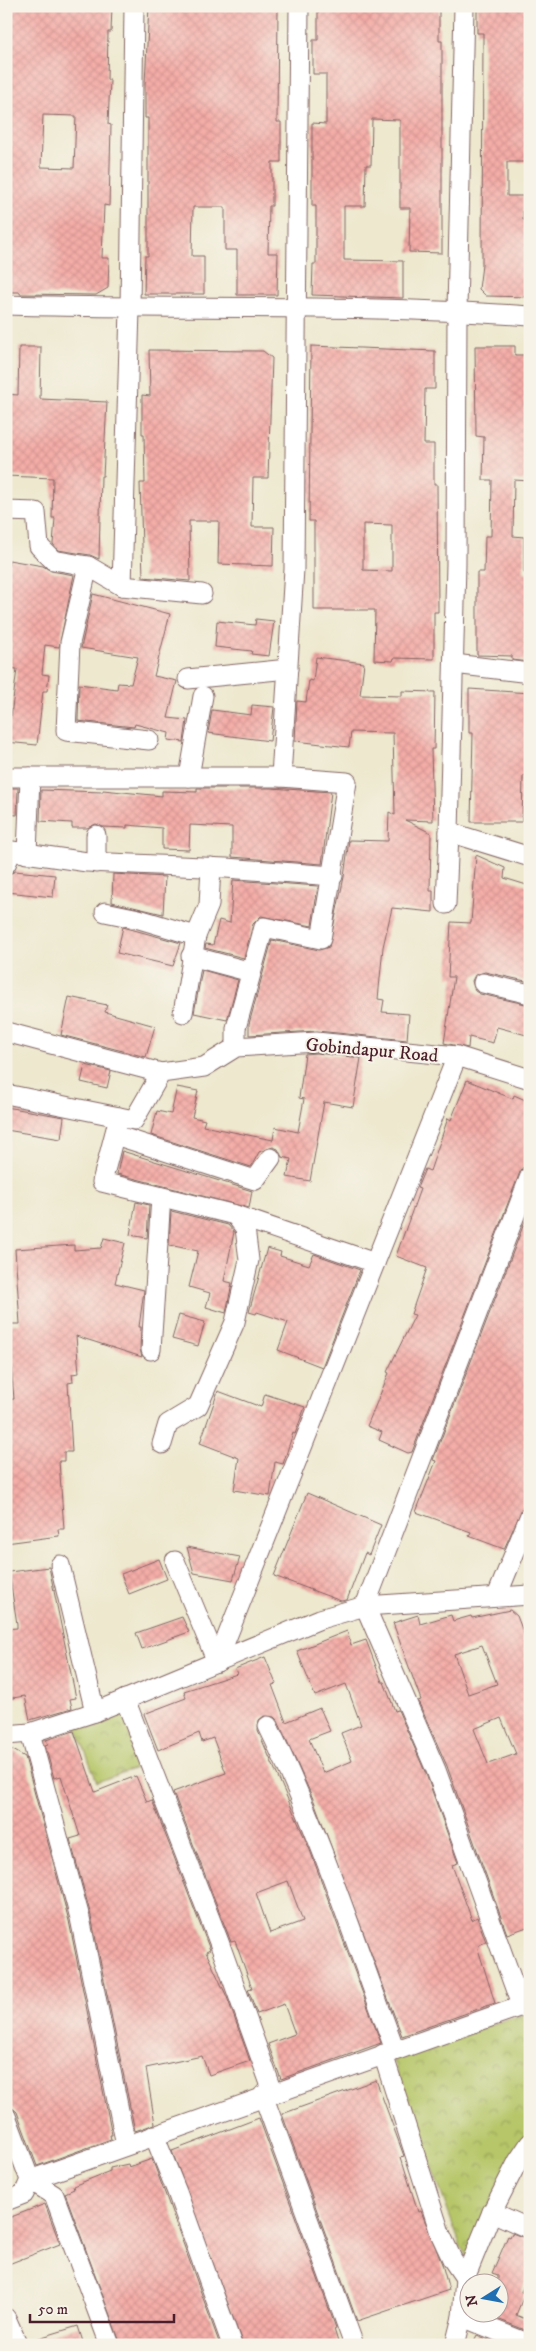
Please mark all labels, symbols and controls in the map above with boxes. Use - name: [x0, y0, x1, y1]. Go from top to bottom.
- street label: Gobindapur Road: [305, 1033, 440, 1068]
- north arrow: [458, 2274, 508, 2324]
- scale bar: [30, 2291, 174, 2323]
- text: N: [462, 2292, 482, 2308]
- text: 50 m: [38, 2300, 68, 2319]

